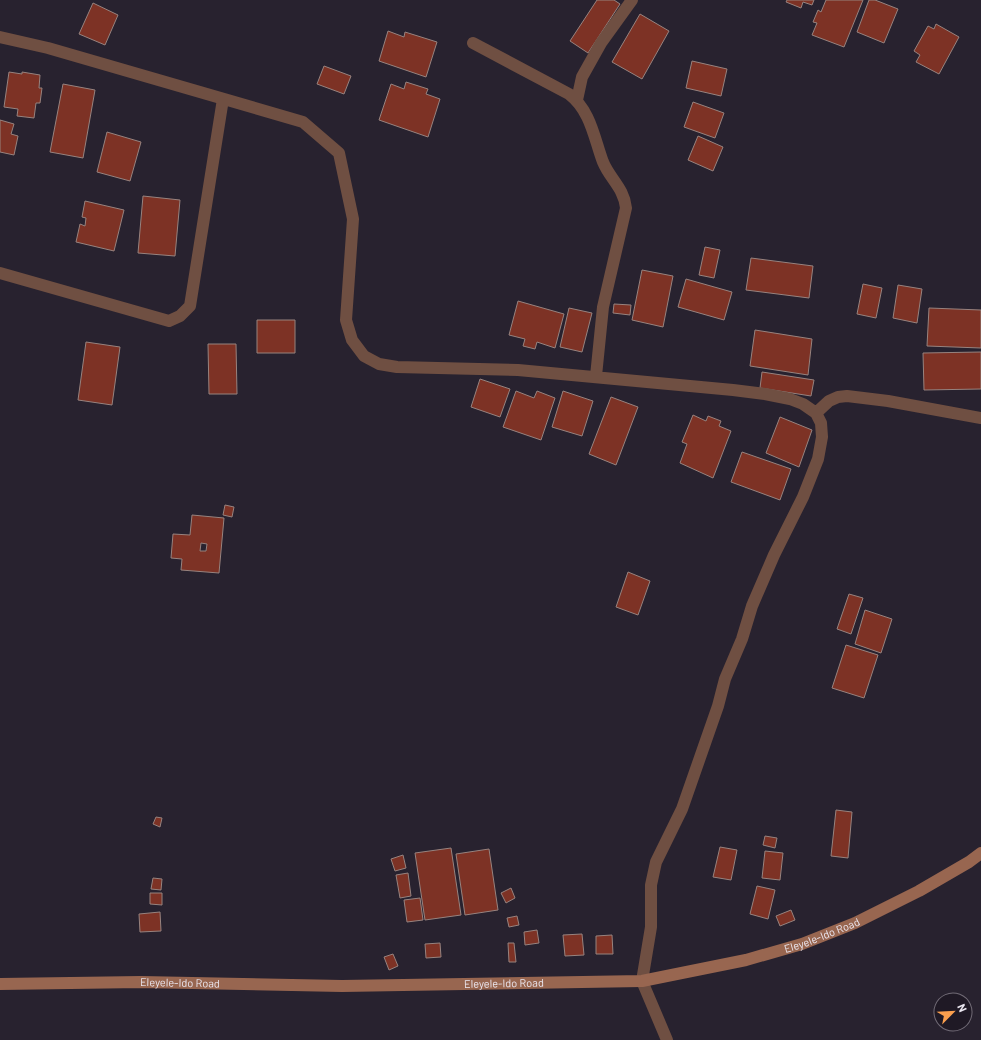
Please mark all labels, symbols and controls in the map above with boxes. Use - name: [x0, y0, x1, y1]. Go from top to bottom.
- street label: Eleyele-Ido Road: [782, 915, 862, 955]
- street label: Eleyele-Ido Road: [140, 975, 220, 990]
- street label: Eleyele-Ido Road: [464, 976, 544, 990]
- north arrow: [933, 992, 973, 1032]
- text: N: [955, 1002, 970, 1014]

